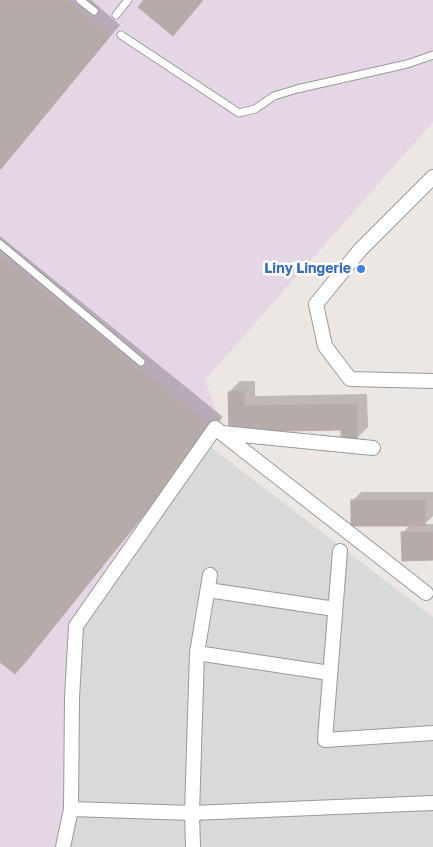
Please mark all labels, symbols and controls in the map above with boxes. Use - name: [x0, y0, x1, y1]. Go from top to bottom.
- place label: Liny Lingerie: [264, 261, 351, 277]
- marker: Liny Lingerie: [355, 263, 367, 275]

